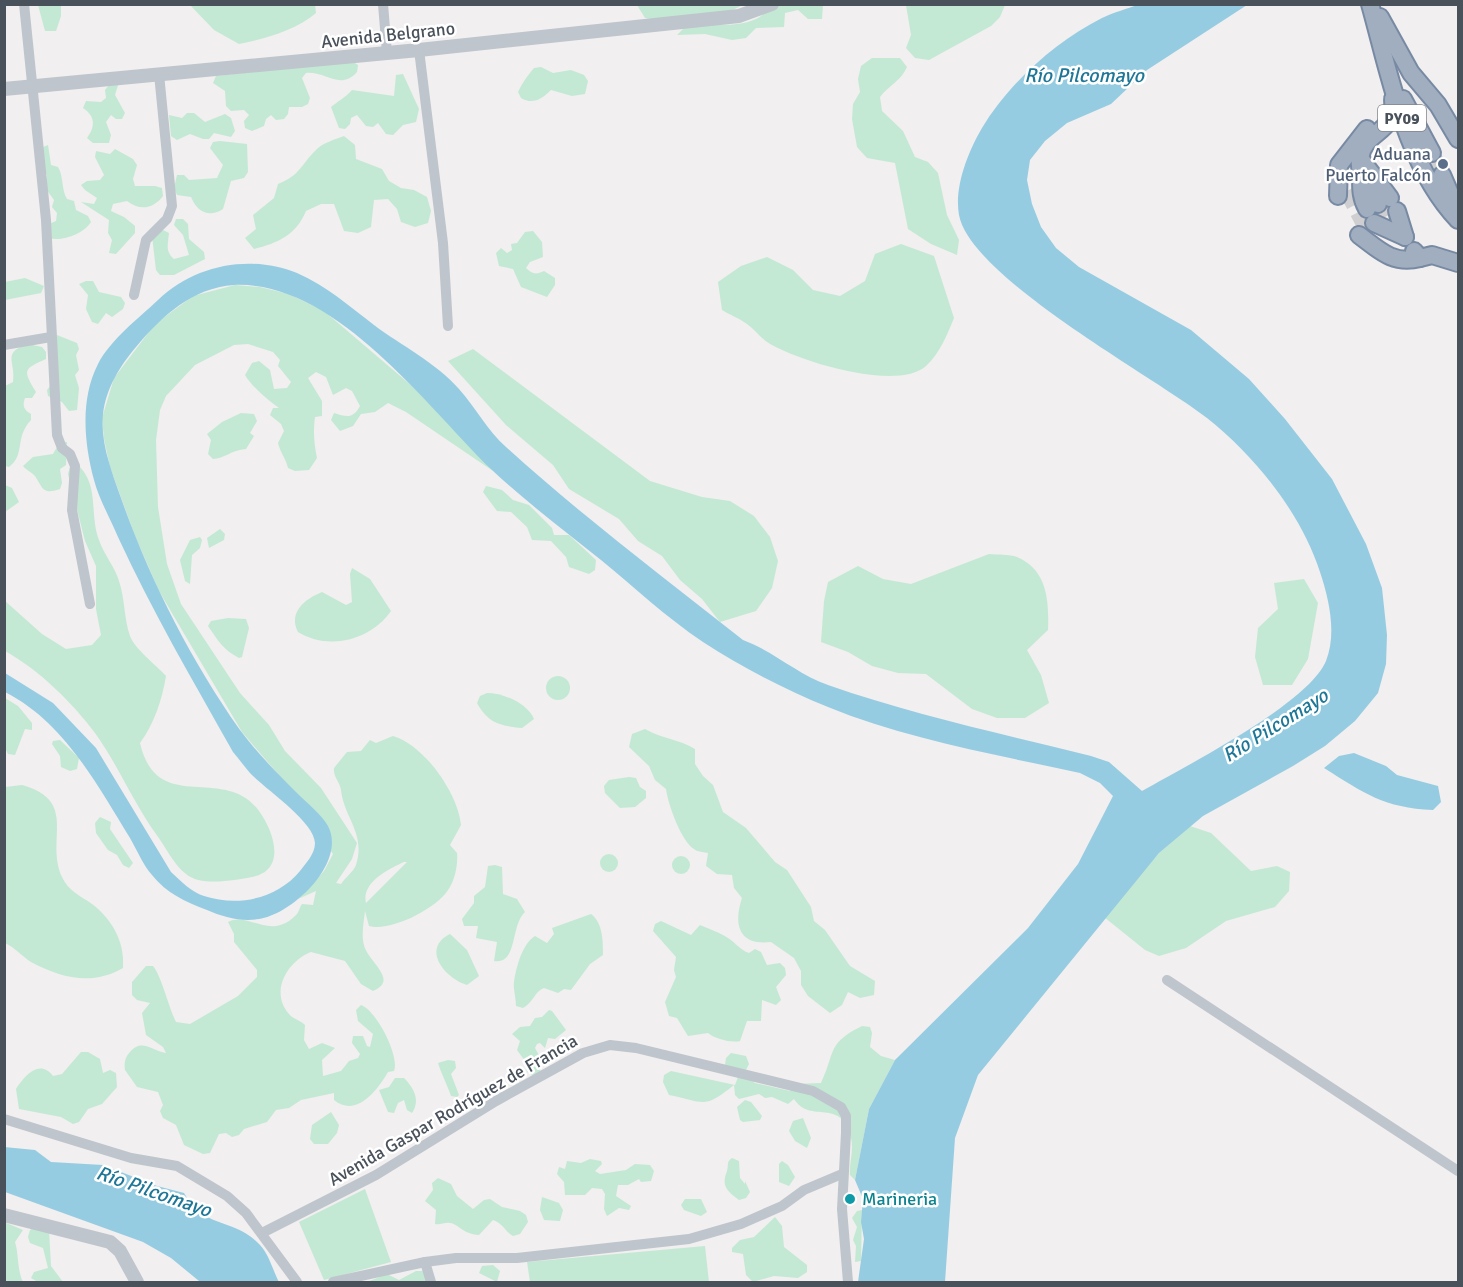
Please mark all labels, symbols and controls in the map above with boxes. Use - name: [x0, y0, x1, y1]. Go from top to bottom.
- street label: Avenida Belgrano: [320, 17, 456, 53]
- water label: Río Pilcomayo: [1024, 63, 1145, 88]
- road number: PY09: [1378, 105, 1426, 131]
- place label: Aduana Puerto Falcón: [1325, 143, 1431, 186]
- marker: Aduana Puerto Falcón: [1436, 157, 1450, 171]
- water label: Río Pilcomayo: [1218, 682, 1334, 768]
- street label: Avenida Gaspar Rodríguez de Francia: [325, 1029, 581, 1191]
- water label: Río Pilcomayo: [93, 1160, 216, 1223]
- place label: Marineria: [862, 1188, 937, 1210]
- marker: Marineria: [843, 1192, 857, 1206]

